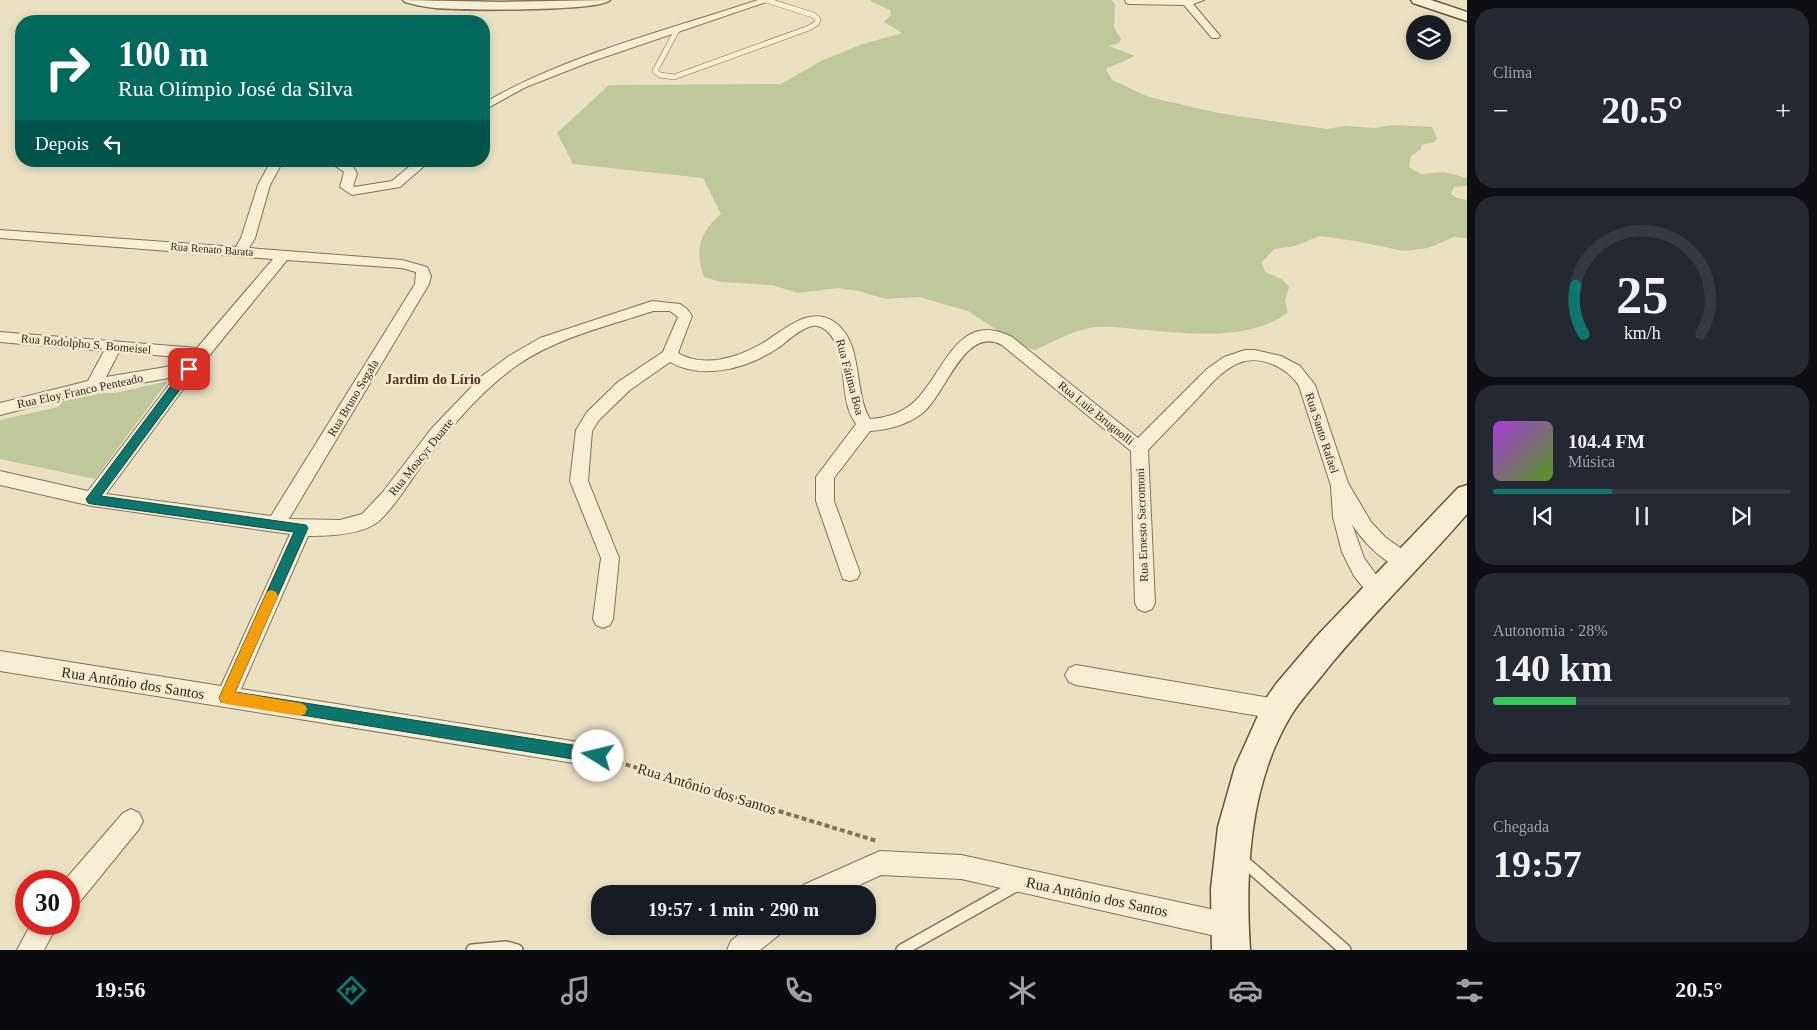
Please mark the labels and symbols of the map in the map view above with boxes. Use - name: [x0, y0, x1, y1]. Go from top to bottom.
- street label: Rua Renato Barata: [170, 240, 254, 258]
- street label: Rua Rodolpho S. Bomeisel: [20, 331, 152, 357]
- street label: Rua Fátima Boa: [833, 338, 867, 417]
- pin: [168, 348, 210, 390]
- street label: Rua Bruno Segala: [325, 356, 382, 439]
- street label: Rua Eloy Franco Penteado: [16, 371, 144, 411]
- district label: Jardim do Lírio: [385, 372, 481, 387]
- street label: Rua Luiz Brugnolli: [1055, 378, 1137, 448]
- street label: Rua Santo Rafael: [1302, 391, 1342, 476]
- street label: Rua Moacyr Duarte: [386, 416, 456, 498]
- street label: Rua Ernesto Sacromoni: [1133, 467, 1151, 582]
- street label: Rua Antônio dos Santos: [60, 664, 206, 702]
- position arrow: [571, 729, 623, 781]
- street label: Rua Antônio dos Santos: [636, 760, 779, 818]
- speed limit sign: 30: [15, 870, 80, 935]
- street label: Rua Antônio dos Santos: [1025, 874, 1170, 920]

